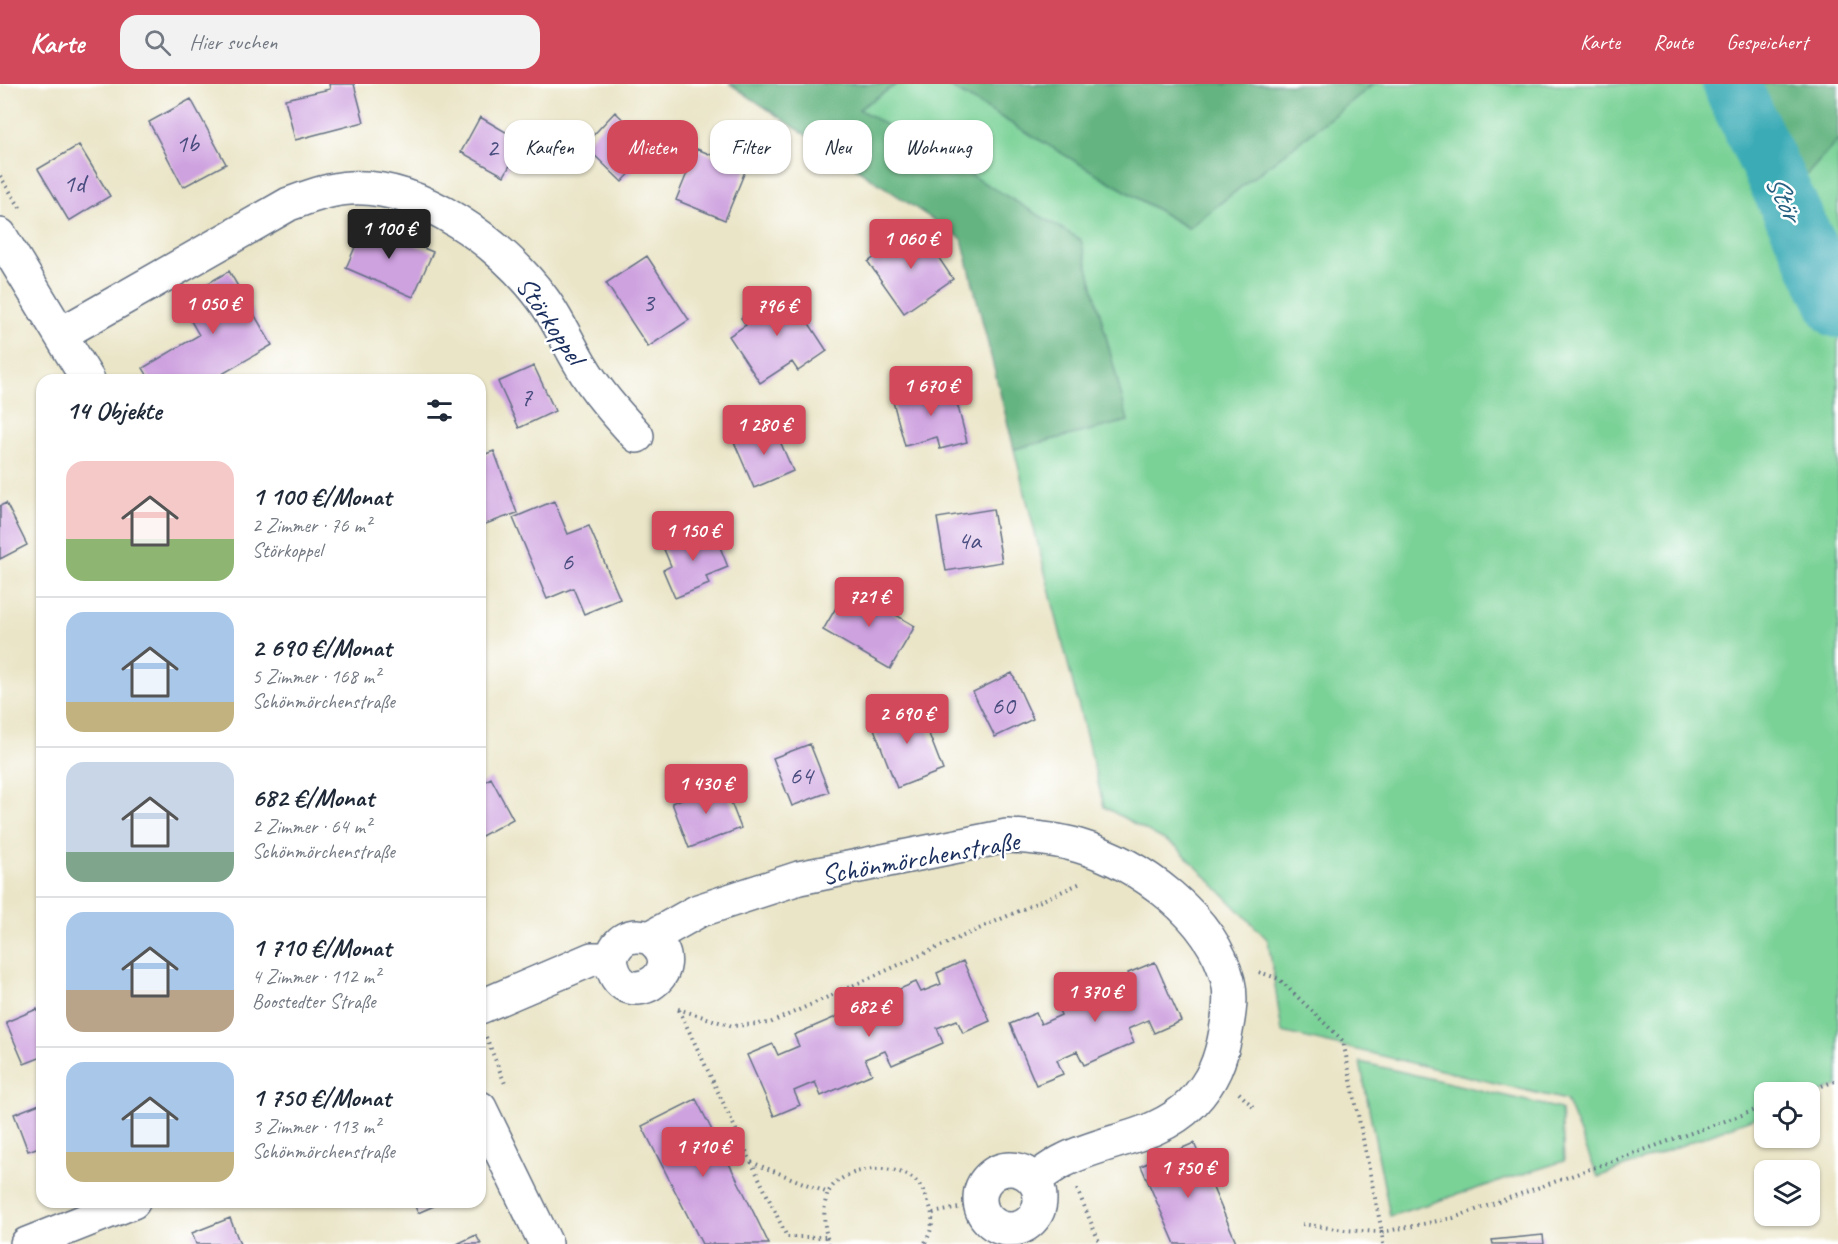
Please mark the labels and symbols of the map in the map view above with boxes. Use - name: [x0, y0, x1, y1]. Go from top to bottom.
- house number: 1b: [175, 127, 200, 160]
- house number: 2: [486, 131, 500, 164]
- house number: 1d: [63, 167, 89, 200]
- water label: Stör: [1757, 168, 1813, 231]
- pin: 1 100 €: [334, 209, 444, 260]
- pin: 1 060 €: [856, 219, 966, 270]
- street label: Störkoppel: [509, 270, 596, 375]
- pin: 1 050 €: [158, 284, 268, 335]
- house number: 3: [642, 286, 656, 319]
- pin: 796 €: [735, 286, 819, 337]
- pin: 1 670 €: [876, 366, 986, 417]
- house number: 7: [520, 381, 533, 414]
- pin: 1 280 €: [709, 405, 819, 456]
- pin: 1 150 €: [638, 511, 748, 562]
- house number: 4a: [957, 524, 982, 557]
- house number: 6: [561, 545, 574, 578]
- pin: 721 €: [827, 577, 911, 628]
- house number: 60: [991, 689, 1017, 722]
- pin: 2 690 €: [852, 694, 962, 745]
- house number: 64: [789, 759, 815, 792]
- pin: 1 430 €: [651, 764, 761, 815]
- street label: Schönmörchenstraße: [819, 823, 1023, 892]
- pin: 1 370 €: [1040, 972, 1150, 1023]
- pin: 682 €: [827, 987, 911, 1038]
- pin: 1 710 €: [648, 1127, 758, 1178]
- pin: 1 750 €: [1133, 1148, 1243, 1199]

